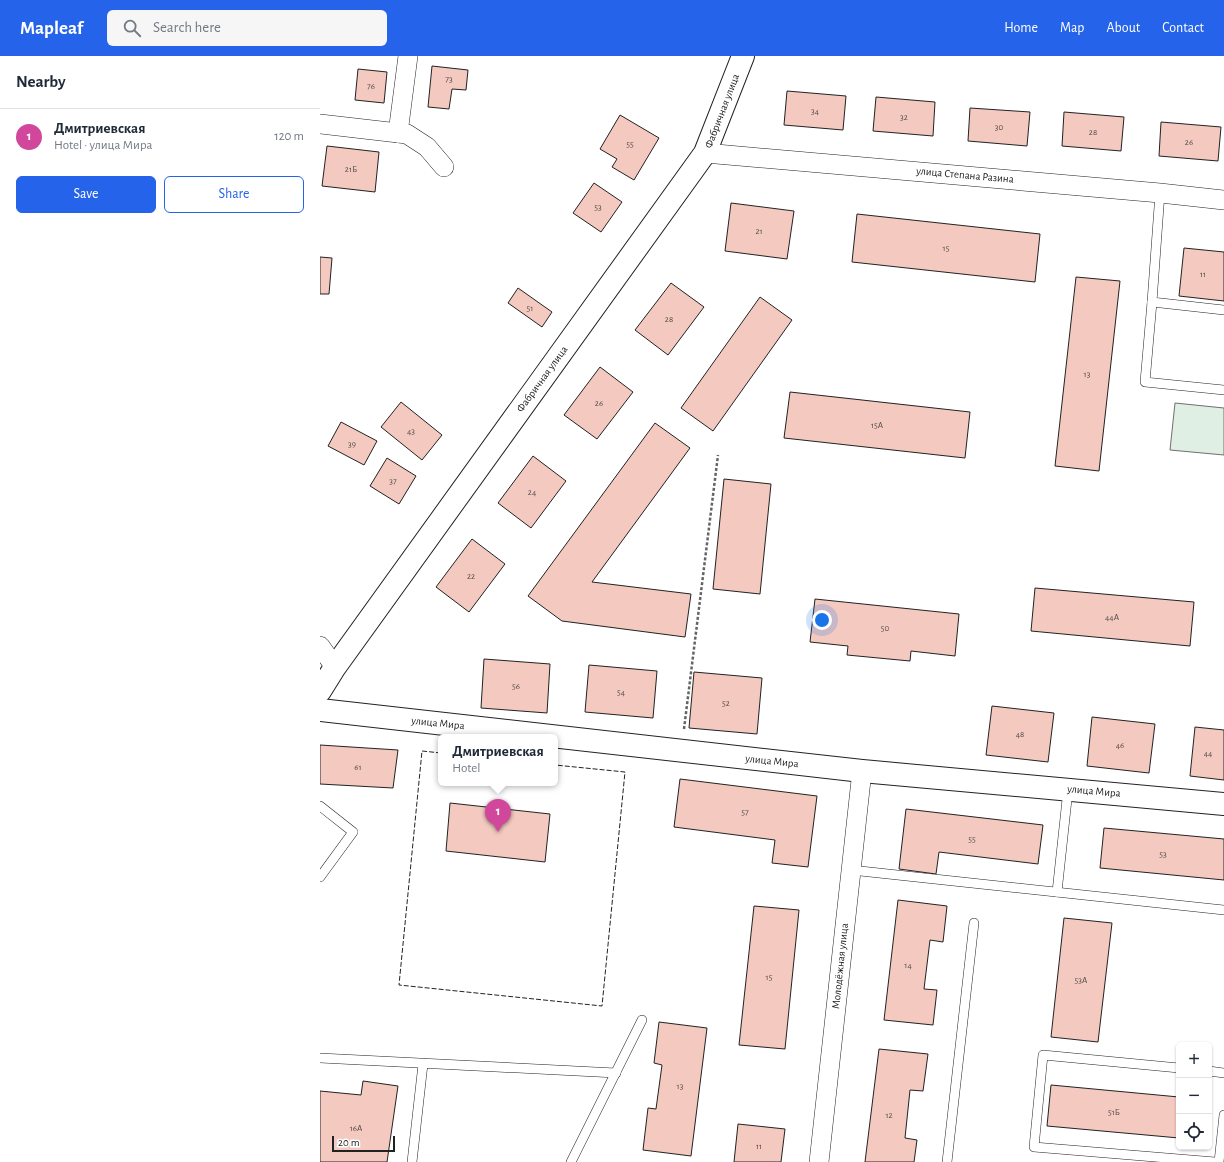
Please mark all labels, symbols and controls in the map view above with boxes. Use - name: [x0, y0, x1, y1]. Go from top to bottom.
- search box: [107, 10, 387, 46]
- icon: search: [121, 17, 143, 39]
- text: Mapleaf: [20, 19, 83, 38]
- text: Search here: [153, 20, 221, 35]
- text: Home: [1004, 21, 1038, 35]
- text: Map: [1060, 21, 1084, 35]
- text: About: [1106, 21, 1140, 35]
- text: Contact: [1162, 21, 1204, 35]
- street label: Фабричная улица: [703, 72, 741, 150]
- text: Nearby: [16, 73, 66, 90]
- house number: 73: [445, 75, 453, 84]
- house number: 76: [367, 82, 375, 91]
- house number: 34: [811, 107, 820, 116]
- house number: 32: [900, 113, 908, 122]
- text: Дмитриевская: [54, 121, 145, 136]
- house number: 30: [995, 123, 1003, 132]
- house number: 28: [1089, 128, 1097, 137]
- text: 1: [27, 130, 31, 143]
- text: 120 m: [274, 130, 304, 143]
- house number: 26: [1185, 138, 1193, 147]
- text: Hotel · улица Мира: [54, 139, 153, 152]
- house number: 55: [626, 140, 634, 149]
- house number: 21Б: [345, 165, 357, 174]
- street label: улица Степана Разина: [915, 165, 1014, 185]
- button: Save: [16, 176, 156, 213]
- button: Share: [164, 176, 304, 213]
- house number: 53: [594, 203, 602, 212]
- house number: 21: [755, 227, 763, 236]
- house number: 15: [943, 244, 950, 253]
- house number: 11: [1200, 270, 1206, 279]
- house number: 51: [527, 304, 533, 313]
- house number: 28: [665, 315, 673, 324]
- street label: Фабричная улица: [514, 344, 570, 414]
- house number: 13: [1084, 370, 1091, 379]
- house number: 26: [595, 399, 603, 408]
- house number: 15А: [871, 421, 884, 430]
- house number: 43: [407, 427, 415, 436]
- house number: 39: [348, 440, 356, 449]
- house number: 37: [389, 477, 397, 486]
- house number: 24: [528, 488, 537, 497]
- house number: 22: [467, 572, 475, 581]
- your location: [812, 610, 832, 630]
- house number: 44А: [1105, 613, 1120, 622]
- house number: 50: [881, 624, 890, 633]
- house number: 56: [512, 682, 520, 691]
- house number: 54: [617, 688, 626, 697]
- house number: 52: [722, 699, 730, 708]
- street label: улица Мира: [410, 715, 465, 731]
- house number: 48: [1016, 730, 1024, 739]
- popup: [438, 734, 558, 786]
- house number: 46: [1116, 741, 1124, 750]
- text: Дмитриевская: [452, 744, 544, 759]
- house number: 44: [1204, 749, 1213, 758]
- street label: улица Мира: [744, 753, 799, 769]
- text: Hotel: [452, 762, 480, 775]
- house number: 61: [354, 763, 362, 772]
- street label: улица Мира: [1066, 783, 1121, 799]
- pin: 1: [485, 799, 511, 832]
- house number: 57: [741, 808, 749, 817]
- house number: 55: [968, 835, 976, 844]
- house number: 53: [1159, 850, 1167, 859]
- street label: Молодёжная улица: [830, 923, 850, 1009]
- house number: 14: [904, 961, 912, 970]
- house number: 15: [766, 973, 773, 982]
- house number: 53А: [1075, 976, 1088, 985]
- map controls: [1176, 1042, 1212, 1150]
- button: +: [1176, 1042, 1212, 1078]
- button: −: [1176, 1078, 1212, 1114]
- house number: 13: [677, 1082, 684, 1091]
- house number: 51Б: [1108, 1108, 1120, 1117]
- house number: 12: [885, 1111, 893, 1120]
- button: locate: [1176, 1114, 1212, 1150]
- house number: 16А: [350, 1124, 363, 1133]
- scale bar: [332, 1134, 395, 1153]
- text: 20 m: [338, 1137, 359, 1148]
- house number: 11: [756, 1142, 762, 1151]

